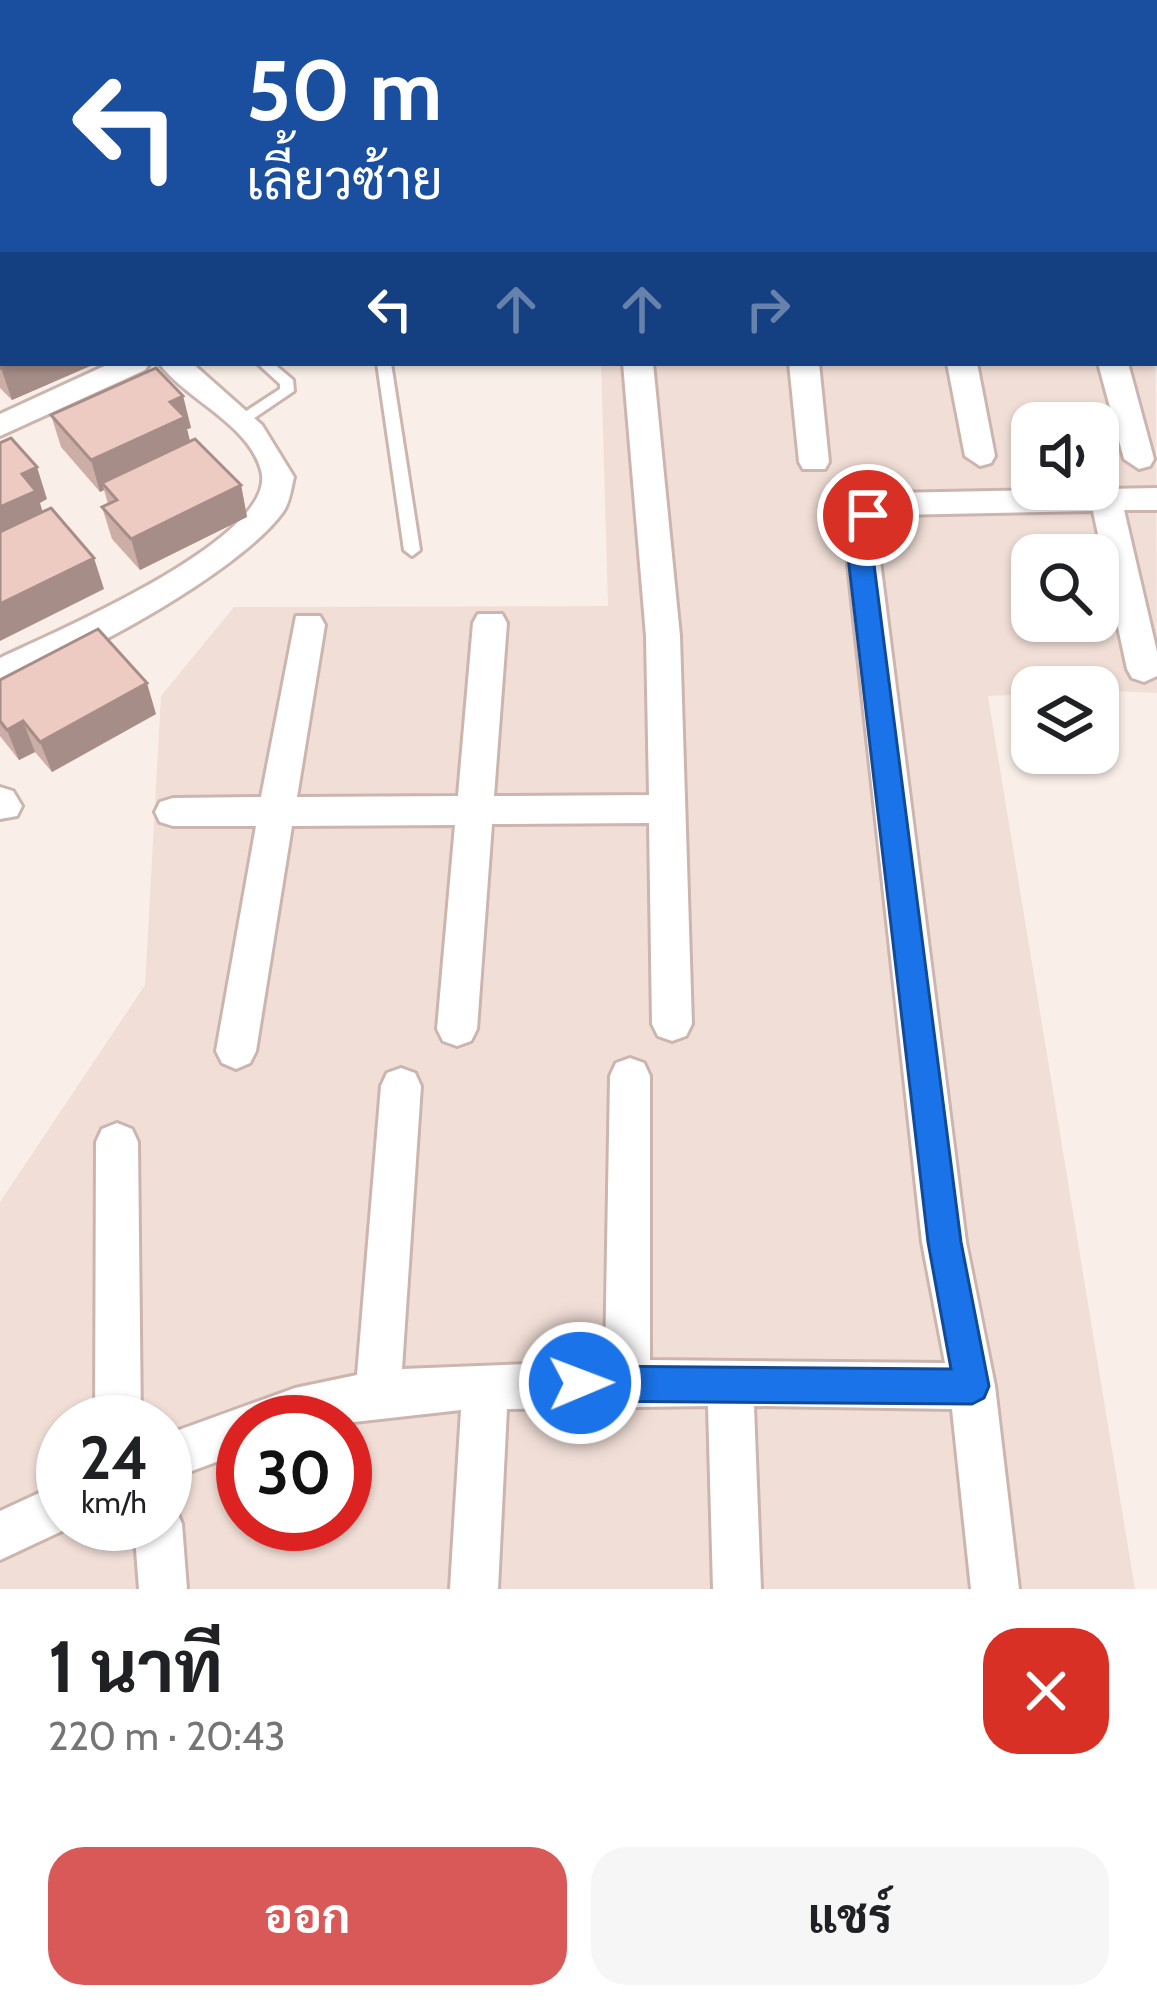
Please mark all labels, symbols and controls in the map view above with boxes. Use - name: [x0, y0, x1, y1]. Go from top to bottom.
- text: 50 m: [246, 39, 442, 141]
- icon: left: [48, 48, 204, 204]
- text: เลี้ยวซ้าย: [246, 147, 443, 213]
- icon: left: [357, 276, 423, 342]
- icon: ahead: [483, 276, 549, 342]
- icon: ahead: [609, 276, 675, 342]
- icon: right: [735, 276, 801, 342]
- map controls: [1011, 402, 1119, 774]
- button: sound: [1011, 402, 1119, 510]
- pin: [817, 464, 919, 566]
- icon: arrive: [835, 482, 901, 548]
- button: search: [1011, 534, 1119, 642]
- button: layers: [1011, 666, 1119, 774]
- position arrow: [517, 1320, 643, 1446]
- speed limit sign: 30: [216, 1395, 372, 1551]
- text: 24: [80, 1421, 149, 1494]
- text: km/h: [81, 1484, 147, 1521]
- text: 1 นาที: [48, 1623, 223, 1710]
- button: close: [983, 1628, 1109, 1754]
- text: 220 m · 20:43: [48, 1712, 285, 1760]
- button: ออก: [48, 1847, 567, 1985]
- button: แชร์: [591, 1847, 1109, 1985]

